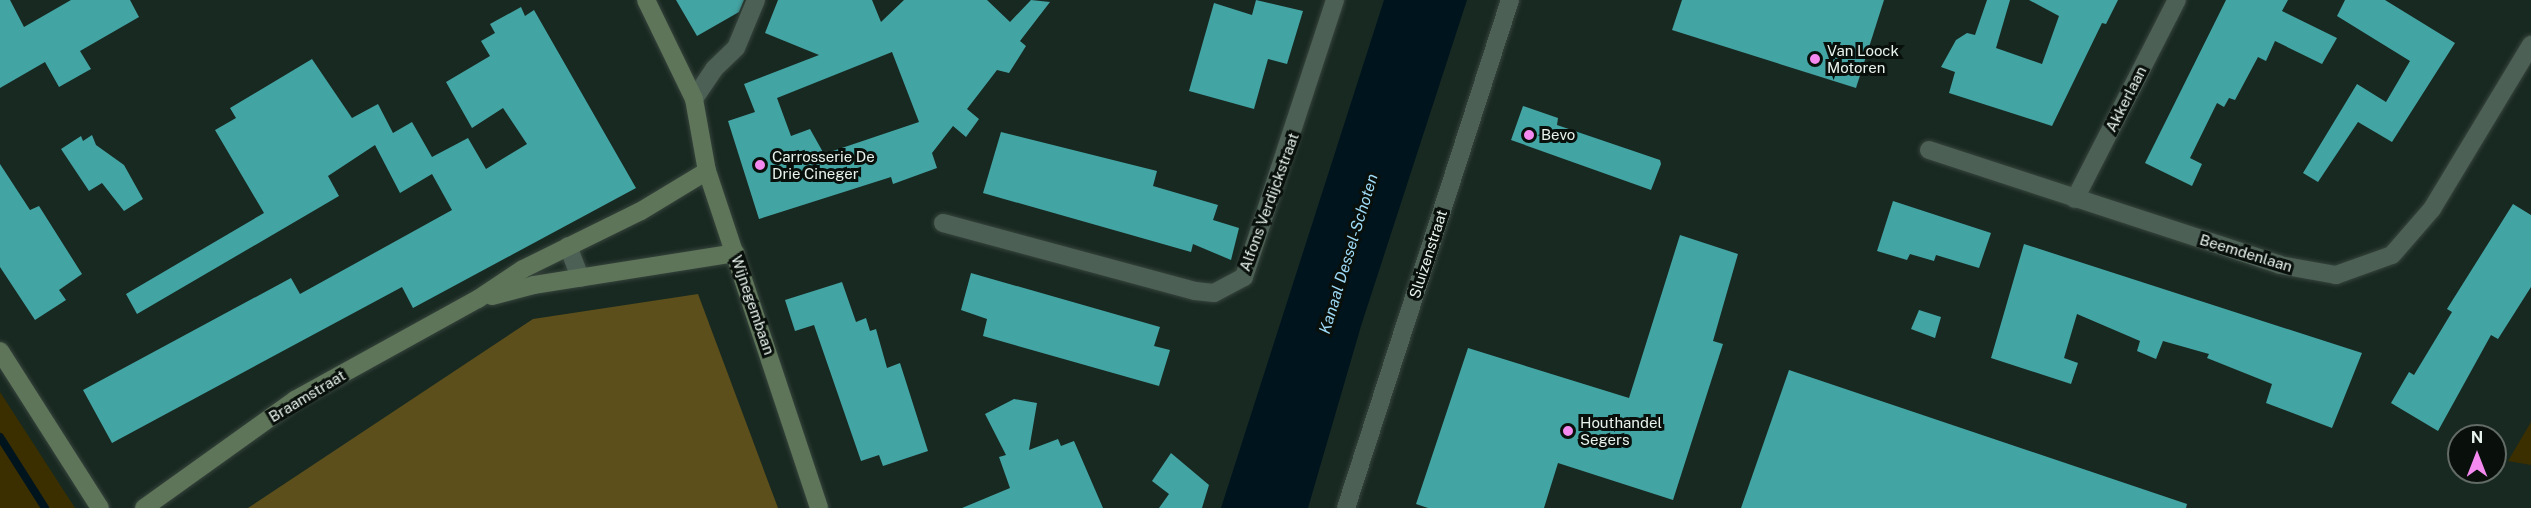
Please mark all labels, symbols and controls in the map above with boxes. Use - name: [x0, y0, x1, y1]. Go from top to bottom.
- place label: Van Loock Motoren: [1827, 41, 1899, 76]
- marker: Van Loock Motoren: [1808, 52, 1822, 66]
- street label: Akkerlaan: [2102, 63, 2150, 135]
- place label: Bevo: [1541, 126, 1575, 144]
- marker: Bevo: [1522, 128, 1536, 142]
- street label: Alfons Verdijckstraat: [1235, 130, 1303, 274]
- place label: Carrosserie De Drie Cineger: [772, 147, 875, 182]
- marker: Carrosserie De Drie Cineger: [753, 158, 767, 172]
- water label: Kanaal Dessel-Schoten: [1315, 172, 1383, 336]
- street label: Sluizenstraat: [1405, 207, 1451, 301]
- street label: Beemdenlaan: [2198, 230, 2294, 276]
- street label: Wijnegembaan: [728, 253, 778, 357]
- street label: Braamstraat: [265, 366, 349, 426]
- place label: Houthandel Segers: [1580, 413, 1662, 448]
- marker: Houthandel Segers: [1561, 424, 1575, 438]
- north arrow: [2447, 424, 2507, 484]
- text: N: [2471, 428, 2483, 447]

